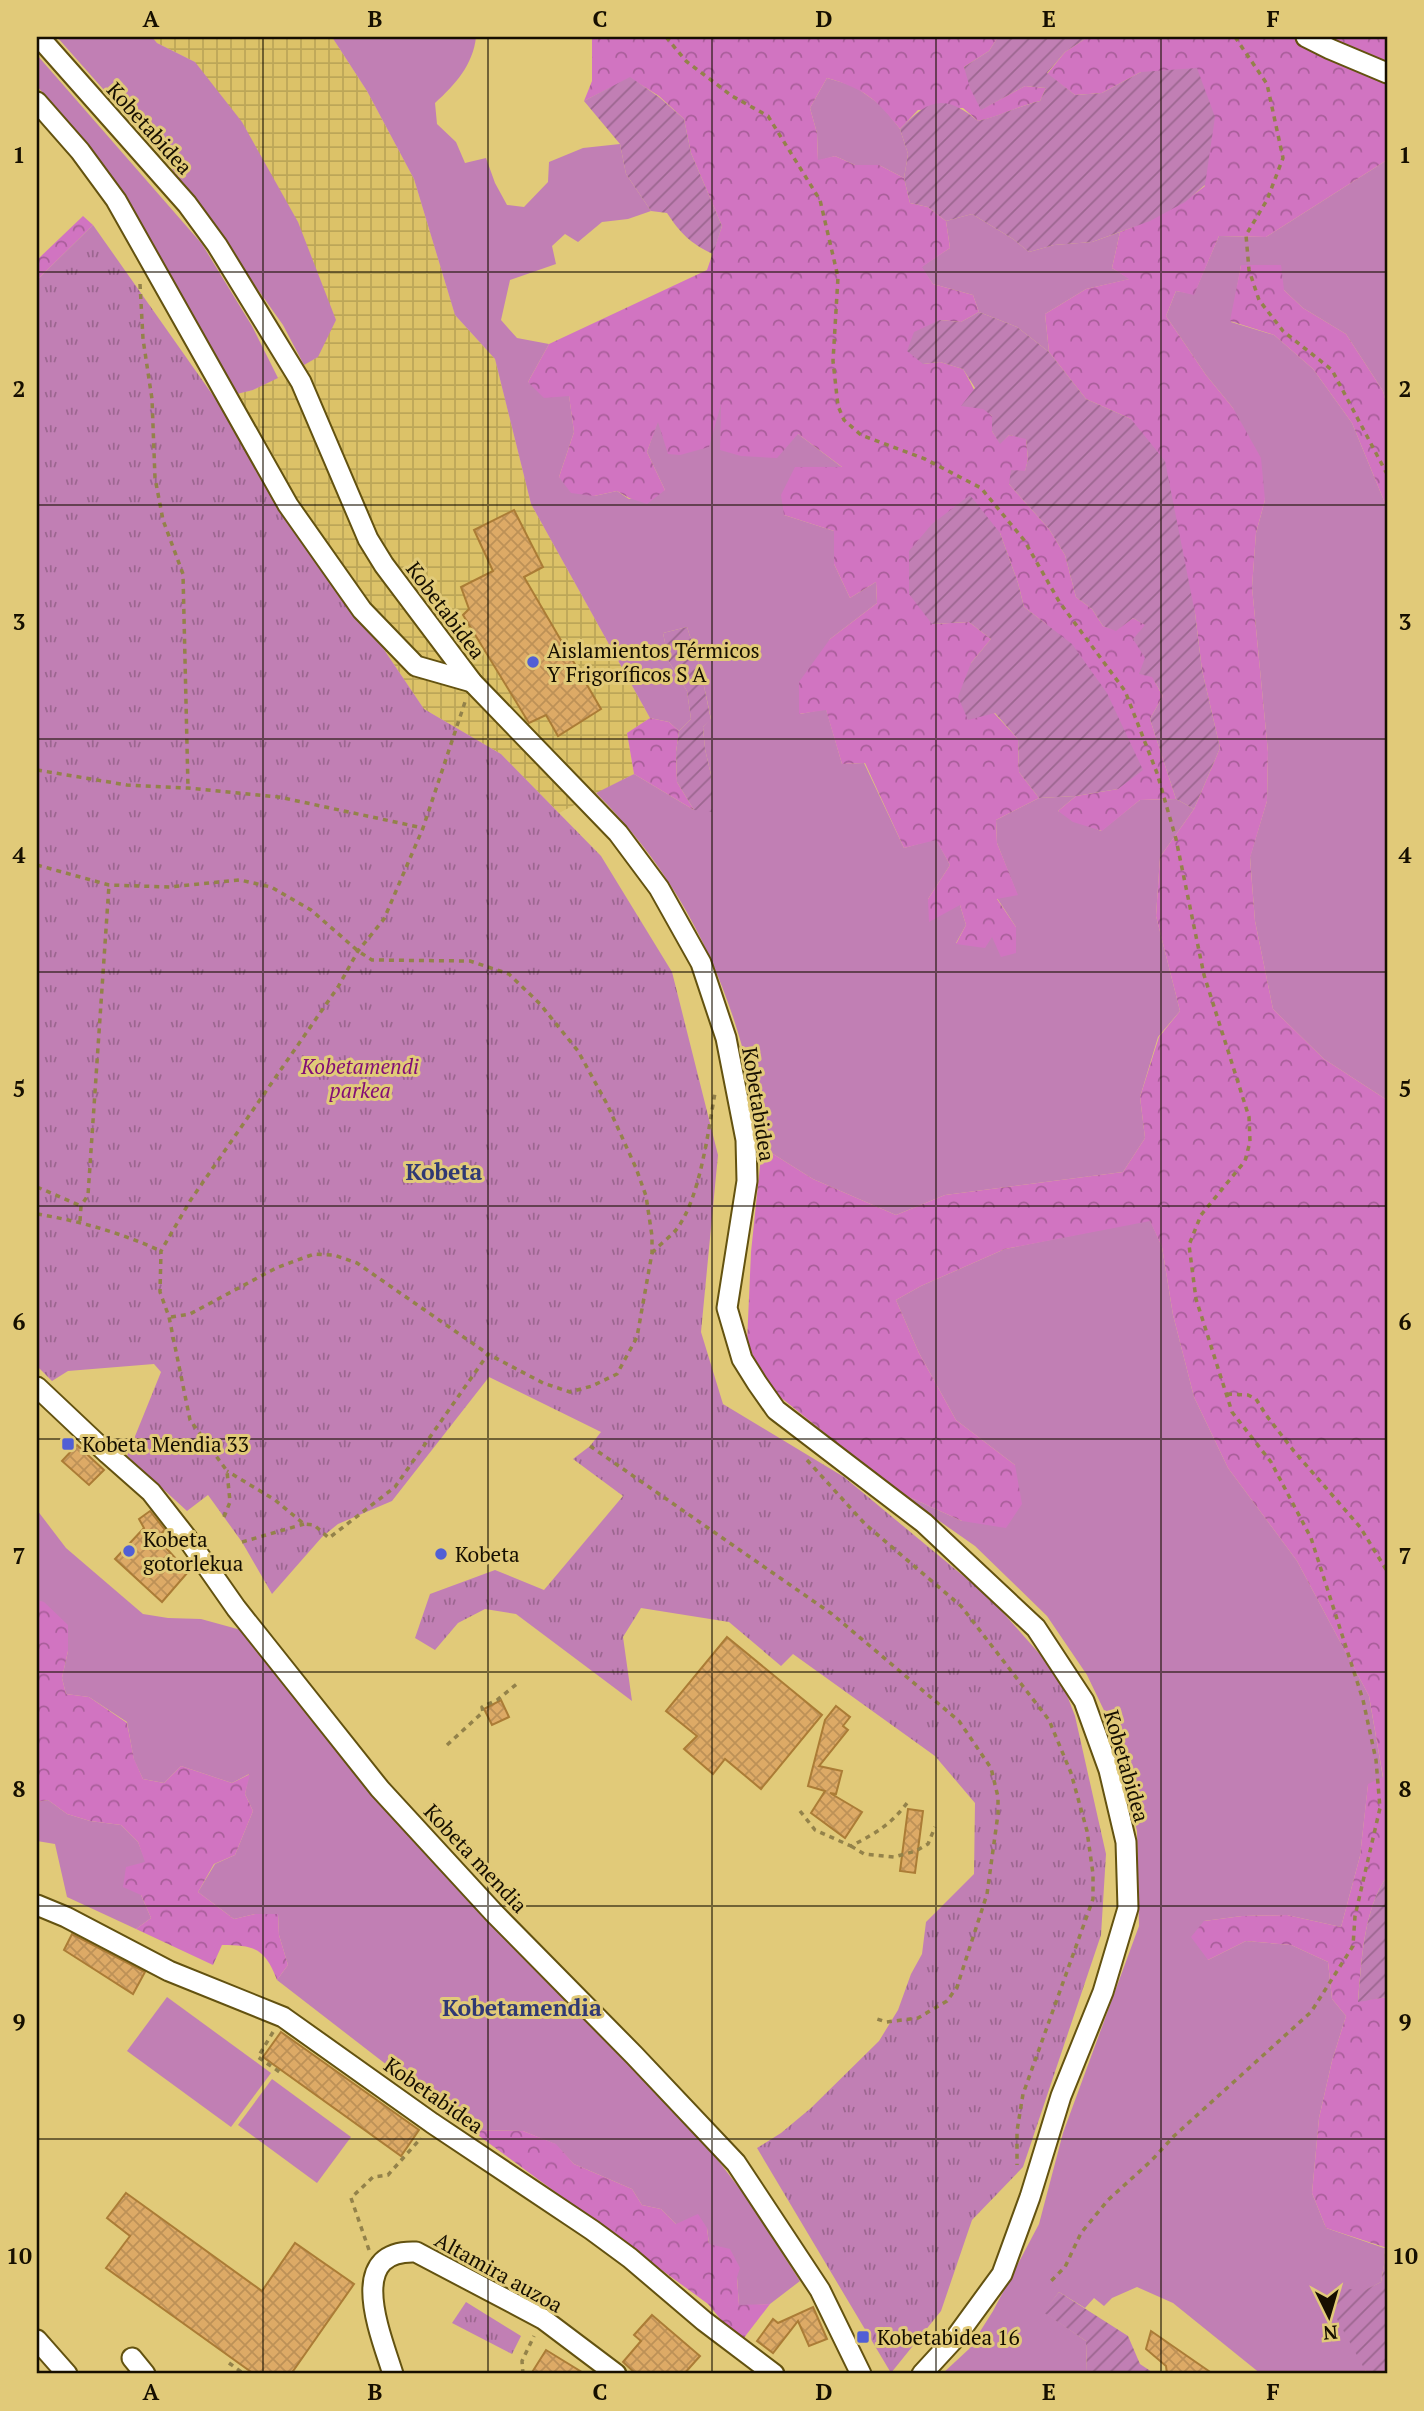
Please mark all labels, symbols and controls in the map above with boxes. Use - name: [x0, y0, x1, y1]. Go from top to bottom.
- text: A: [143, 3, 160, 34]
- text: B: [368, 3, 383, 34]
- text: C: [593, 3, 608, 34]
- text: D: [816, 3, 833, 34]
- text: E: [1042, 3, 1056, 34]
- text: F: [1266, 3, 1280, 34]
- street label: Kobetabidea: [101, 76, 199, 180]
- text: 1: [13, 139, 26, 170]
- text: 1: [1399, 139, 1412, 170]
- text: 2: [13, 373, 26, 404]
- text: 2: [1399, 373, 1412, 404]
- street label: Kobetabidea: [400, 556, 492, 665]
- text: 3: [13, 606, 26, 637]
- text: 3: [1399, 606, 1412, 637]
- place label: Aislamientos Térmicos Y Frigoríficos S A: [547, 636, 760, 688]
- marker: Aislamientos Térmicos Y Frigoríficos S A: [525, 654, 541, 670]
- text: 4: [13, 839, 26, 870]
- text: 4: [1399, 839, 1412, 870]
- street label: Kobetabidea: [736, 1045, 782, 1163]
- park label: Kobetamendi parkea: [300, 1052, 419, 1104]
- text: 5: [13, 1073, 26, 1104]
- text: 5: [1399, 1073, 1412, 1104]
- district label: Kobeta: [406, 1156, 483, 1187]
- text: 6: [13, 1306, 26, 1337]
- text: 6: [1399, 1306, 1412, 1337]
- place label: Kobeta Mendia 33: [82, 1430, 249, 1458]
- marker: Kobeta Mendia 33: [60, 1436, 76, 1452]
- place label: Kobeta gotorlekua: [143, 1525, 244, 1577]
- text: 7: [13, 1540, 26, 1571]
- place label: Kobeta: [455, 1540, 520, 1568]
- text: 7: [1399, 1540, 1412, 1571]
- marker: Kobeta gotorlekua: [121, 1543, 137, 1559]
- marker: Kobeta: [433, 1546, 449, 1562]
- street label: Kobetabidea: [1098, 1707, 1156, 1826]
- text: 8: [13, 1773, 26, 1804]
- text: 8: [1399, 1773, 1412, 1804]
- street label: Kobeta mendia: [418, 1797, 534, 1919]
- district label: Kobetamendia: [442, 1992, 602, 2023]
- text: 9: [13, 2006, 26, 2037]
- text: 9: [1399, 2006, 1412, 2037]
- street label: Kobetabidea: [379, 2051, 490, 2140]
- street label: Altamira auzoa: [430, 2225, 568, 2319]
- text: 10: [6, 2240, 32, 2271]
- text: 10: [1392, 2240, 1418, 2271]
- north arrow: [1294, 2282, 1364, 2352]
- text: N: [1322, 2320, 1339, 2347]
- place label: Kobetabidea 16: [877, 2323, 1020, 2351]
- marker: Kobetabidea 16: [855, 2329, 871, 2345]
- text: A: [143, 2376, 160, 2407]
- text: B: [368, 2376, 383, 2407]
- text: C: [593, 2376, 608, 2407]
- text: D: [816, 2376, 833, 2407]
- text: E: [1042, 2376, 1056, 2407]
- text: F: [1266, 2376, 1280, 2407]

